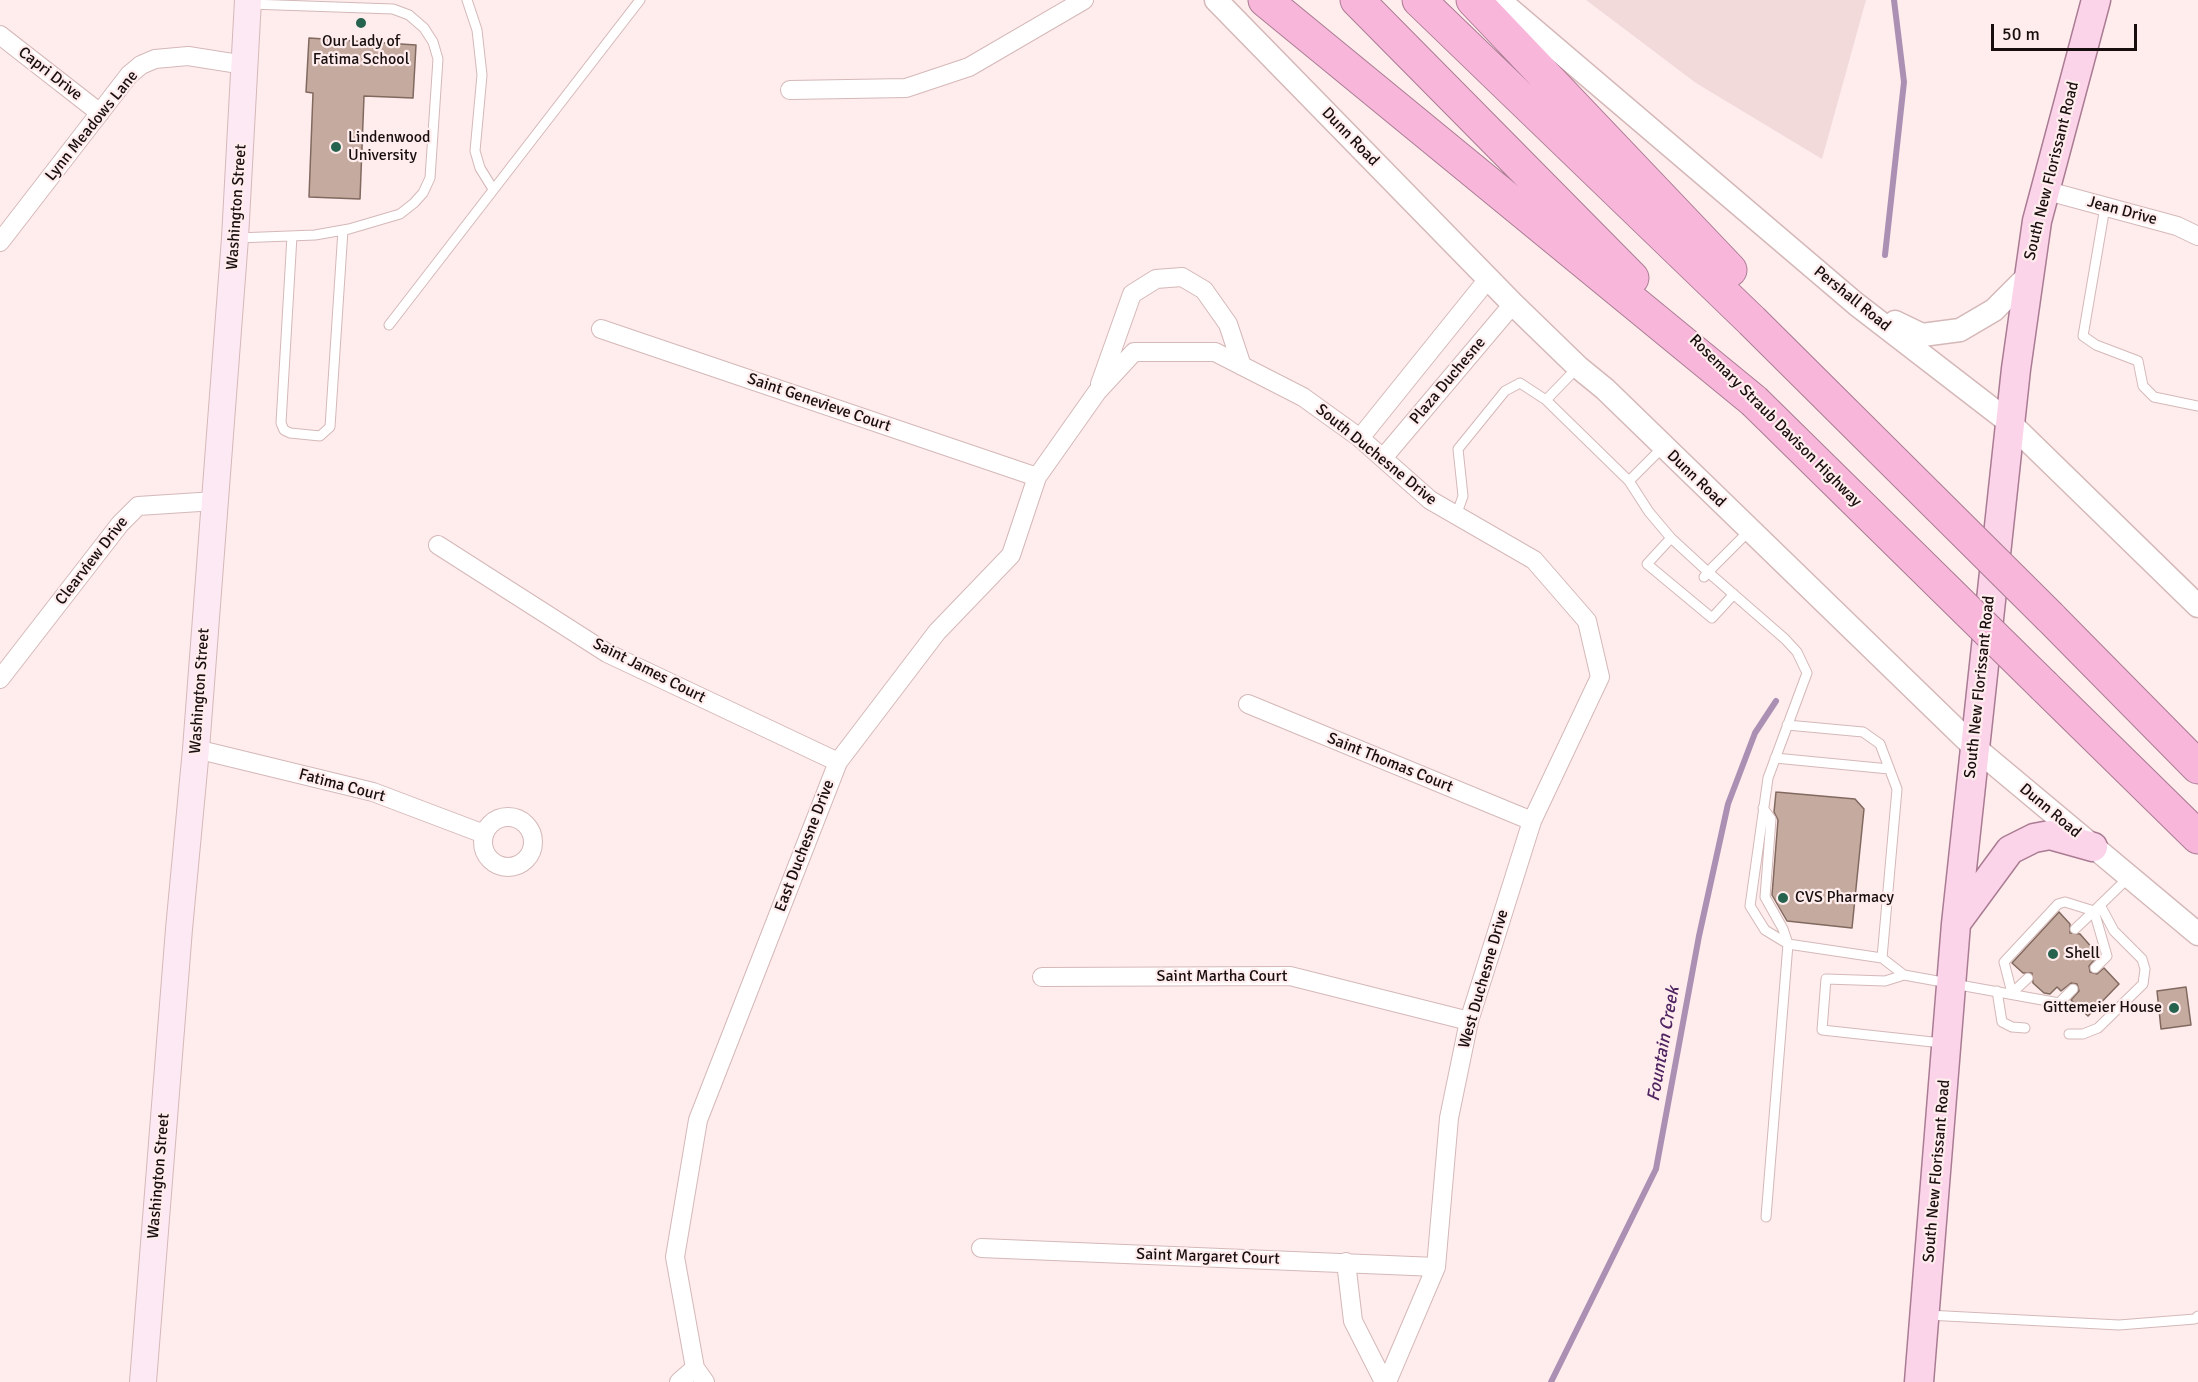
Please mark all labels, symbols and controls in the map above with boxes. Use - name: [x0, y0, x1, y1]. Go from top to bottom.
- scale bar: [1994, 12, 2140, 50]
- marker: Our Lady of Fatima School: [354, 16, 368, 30]
- text: 50 m: [2002, 23, 2040, 45]
- place label: Our Lady of Fatima School: [313, 32, 409, 70]
- street label: Capri Drive: [14, 43, 86, 105]
- street label: Lynn Meadows Lane: [41, 67, 143, 185]
- street label: South New Florissant Road: [2020, 80, 2084, 262]
- street label: Dunn Road: [1317, 104, 1383, 170]
- place label: Lindenwood University: [348, 128, 431, 166]
- marker: Lindenwood University: [329, 140, 343, 154]
- street label: Washington Street: [223, 143, 251, 271]
- street label: Jean Drive: [2085, 192, 2159, 230]
- street label: Pershall Road: [1810, 262, 1894, 336]
- street label: Rosemary Straub Davison Highway: [1685, 331, 1865, 511]
- street label: Plaza Duchesne: [1406, 334, 1490, 428]
- street label: Saint Genevieve Court: [745, 369, 893, 437]
- street label: South Duchesne Drive: [1312, 400, 1440, 510]
- street label: Dunn Road: [1663, 446, 1729, 512]
- street label: Clearview Drive: [52, 513, 132, 609]
- street label: South New Florissant Road: [1961, 595, 1999, 779]
- street label: Washington Street: [186, 627, 214, 755]
- street label: Saint James Court: [589, 634, 709, 708]
- street label: Saint Thomas Court: [1324, 729, 1456, 797]
- street label: Fatima Court: [297, 765, 387, 807]
- street label: East Duchesne Drive: [771, 777, 839, 915]
- street label: Dunn Road: [2015, 780, 2085, 842]
- place label: CVS Pharmacy: [1795, 888, 1894, 908]
- marker: CVS Pharmacy: [1776, 891, 1790, 905]
- street label: West Duchesne Drive: [1455, 907, 1513, 1051]
- place label: Shell: [2065, 944, 2100, 964]
- marker: Shell: [2046, 947, 2060, 961]
- street label: Saint Martha Court: [1157, 967, 1287, 987]
- water label: Fountain Creek: [1643, 985, 1685, 1103]
- place label: Gittemeier House: [2043, 998, 2162, 1018]
- marker: Gittemeier House: [2167, 1001, 2181, 1015]
- street label: South New Florissant Road: [1919, 1079, 1955, 1263]
- street label: Washington Street: [144, 1112, 174, 1240]
- street label: Saint Margaret Court: [1136, 1245, 1280, 1269]

